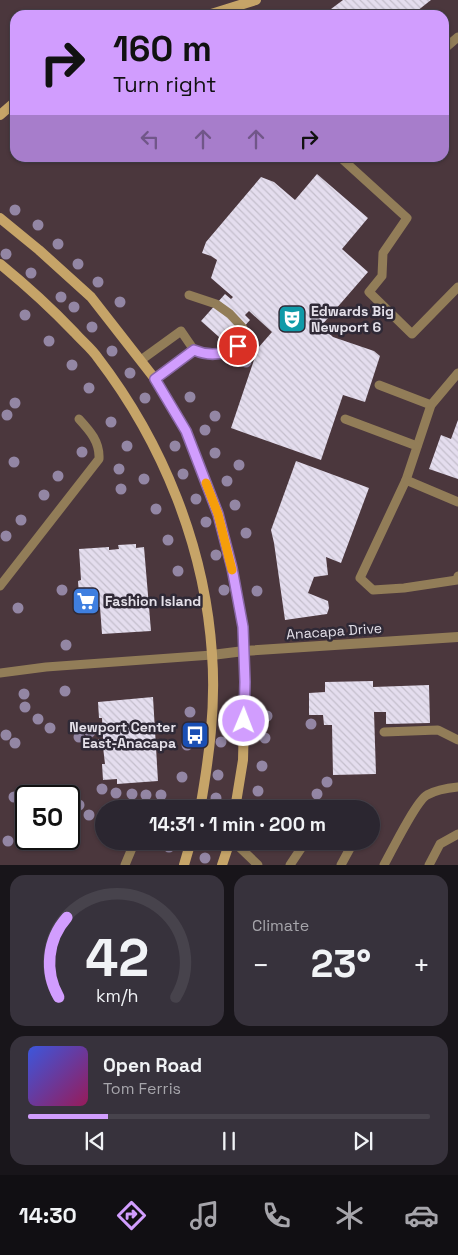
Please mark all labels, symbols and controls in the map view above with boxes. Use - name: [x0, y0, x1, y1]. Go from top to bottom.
- text: 160 m: [113, 27, 212, 71]
- icon: right: [30, 30, 95, 95]
- text: Turn right: [113, 70, 216, 98]
- icon: left: [136, 125, 164, 153]
- icon: ahead: [189, 125, 217, 153]
- icon: ahead: [242, 125, 270, 153]
- icon: right: [295, 125, 323, 153]
- place label: Edwards Big Newport 6: [311, 302, 394, 336]
- theatre icon: Edwards Big Newport 6: [277, 304, 307, 334]
- pin: [217, 325, 259, 367]
- icon: arrive: [224, 332, 252, 360]
- supermarket icon: Fashion Island: [71, 586, 101, 616]
- place label: Fashion Island: [105, 592, 201, 610]
- street label: Anacapa Drive: [286, 619, 382, 643]
- position arrow: [217, 694, 269, 746]
- place label: Newport Center East-Anacapa: [69, 718, 176, 752]
- bus stop icon: Newport Center East-Anacapa: [180, 720, 210, 750]
- speed limit sign: 50: [15, 785, 80, 850]
- text: 14:31 · 1 min · 200 m: [149, 812, 326, 837]
- text: Climate: [252, 915, 309, 936]
- text: 42: [85, 925, 149, 991]
- text: 23°: [311, 940, 371, 988]
- text: −: [252, 947, 269, 983]
- text: +: [413, 947, 430, 983]
- text: km/h: [96, 984, 138, 1007]
- text: Open Road: [103, 1053, 202, 1078]
- text: Tom Ferris: [103, 1078, 181, 1099]
- icon: previous: [81, 1127, 109, 1155]
- icon: pause: [215, 1127, 243, 1155]
- icon: next: [349, 1127, 377, 1155]
- icon: directions: [114, 1198, 149, 1233]
- icon: music: [187, 1198, 222, 1233]
- icon: phone: [259, 1198, 294, 1233]
- icon: climate: [332, 1198, 367, 1233]
- icon: car: [404, 1198, 439, 1233]
- text: 14:30: [19, 1201, 77, 1229]

